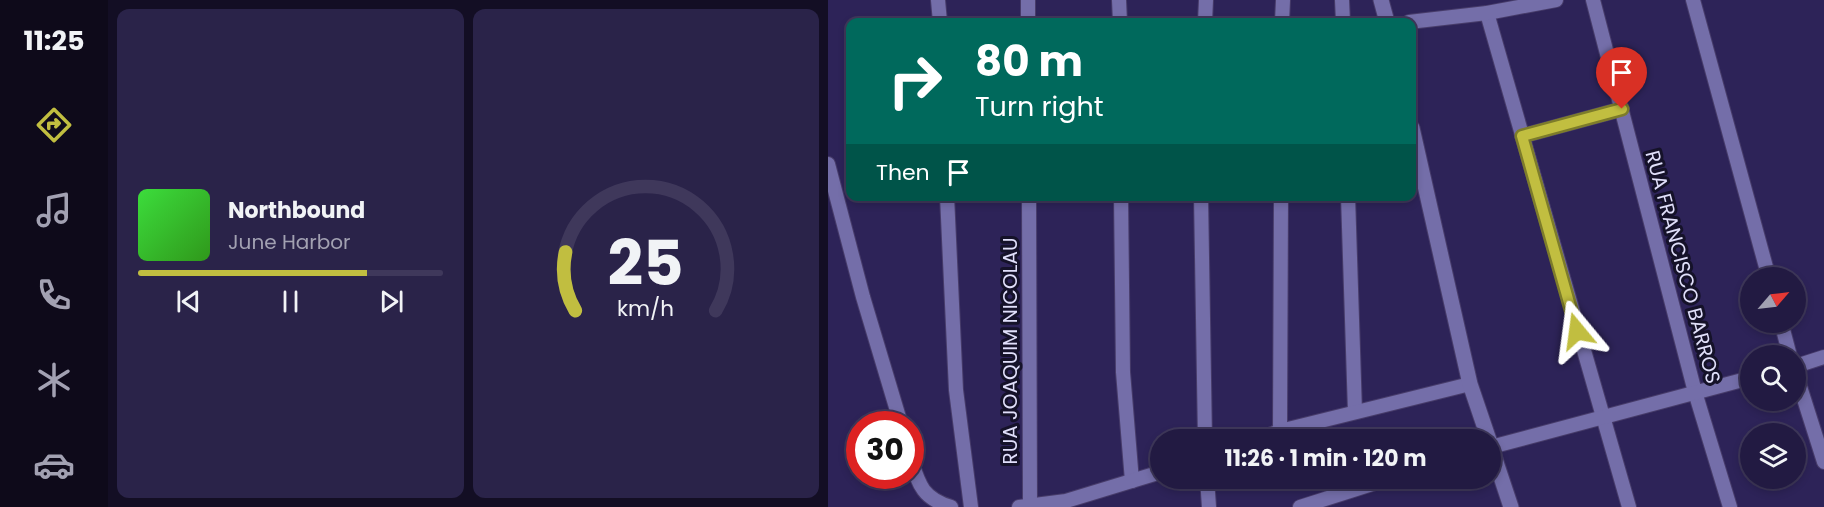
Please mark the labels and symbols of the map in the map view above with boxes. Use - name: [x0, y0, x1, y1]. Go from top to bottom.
- pin: [1596, 47, 1647, 109]
- street label: RUA FRANCISCO BARROS: [1638, 147, 1728, 387]
- street label: RUA JOAQUIM NICOLAU: [996, 238, 1024, 464]
- north arrow: [1740, 267, 1806, 333]
- position arrow: [1545, 299, 1609, 363]
- speed limit sign: 30: [846, 411, 924, 489]

